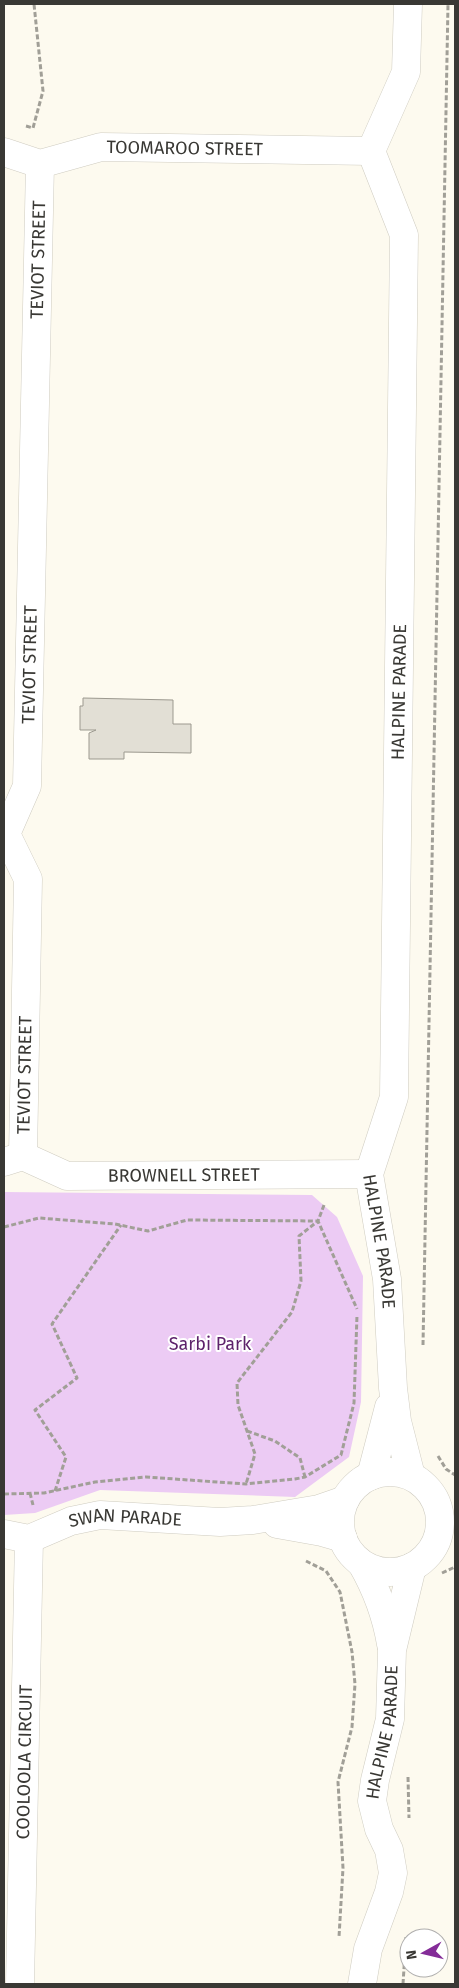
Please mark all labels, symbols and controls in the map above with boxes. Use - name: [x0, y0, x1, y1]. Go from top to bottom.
- street label: TOOMAROO STREET: [106, 136, 264, 160]
- street label: TEVIOT STREET: [26, 200, 50, 319]
- street label: TEVIOT STREET: [17, 604, 42, 724]
- street label: HALPINE PARADE: [387, 624, 411, 760]
- street label: TEVIOT STREET: [12, 1015, 37, 1134]
- street label: BROWNELL STREET: [108, 1164, 260, 1187]
- street label: HALPINE PARADE: [358, 1172, 400, 1309]
- park label: Sarbi Park: [169, 1333, 252, 1355]
- street label: SWAN PARADE: [67, 1503, 183, 1532]
- street label: HALPINE PARADE: [361, 1665, 403, 1801]
- street label: COOLOOLA CIRCUIT: [12, 1684, 37, 1839]
- north arrow: [399, 1928, 449, 1978]
- text: N: [403, 1949, 421, 1961]

